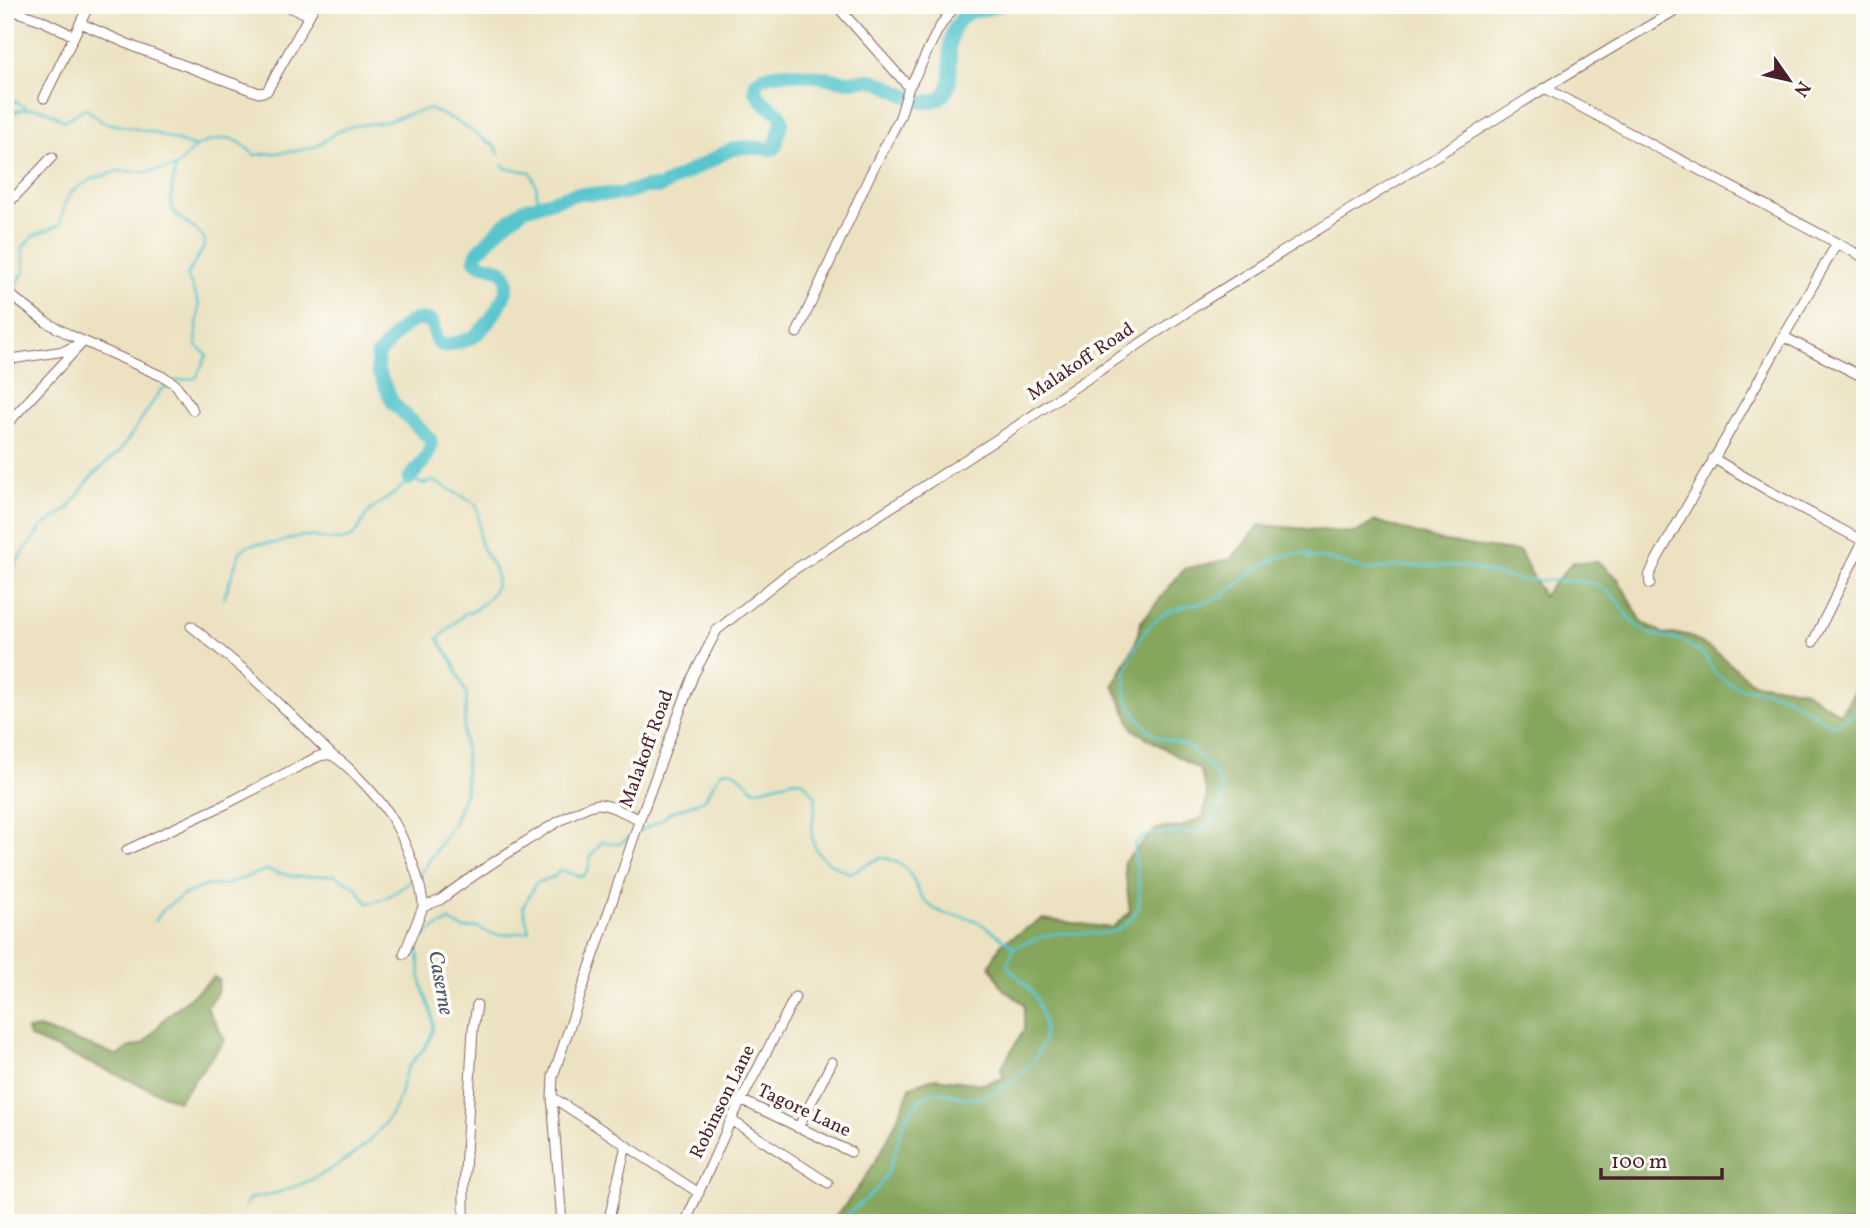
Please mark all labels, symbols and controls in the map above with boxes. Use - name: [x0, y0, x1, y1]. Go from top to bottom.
- north arrow: [1755, 46, 1825, 116]
- text: N: [1787, 75, 1816, 102]
- street label: Malakoff Road: [1022, 317, 1140, 407]
- street label: Malakoff Road: [614, 686, 680, 812]
- water label: Caserne: [420, 949, 460, 1018]
- street label: Robinson Lane: [684, 1041, 762, 1163]
- street label: Tagore Lane: [753, 1078, 855, 1144]
- scale bar: [1601, 1137, 1721, 1181]
- text: 100 m: [1611, 1148, 1668, 1177]

